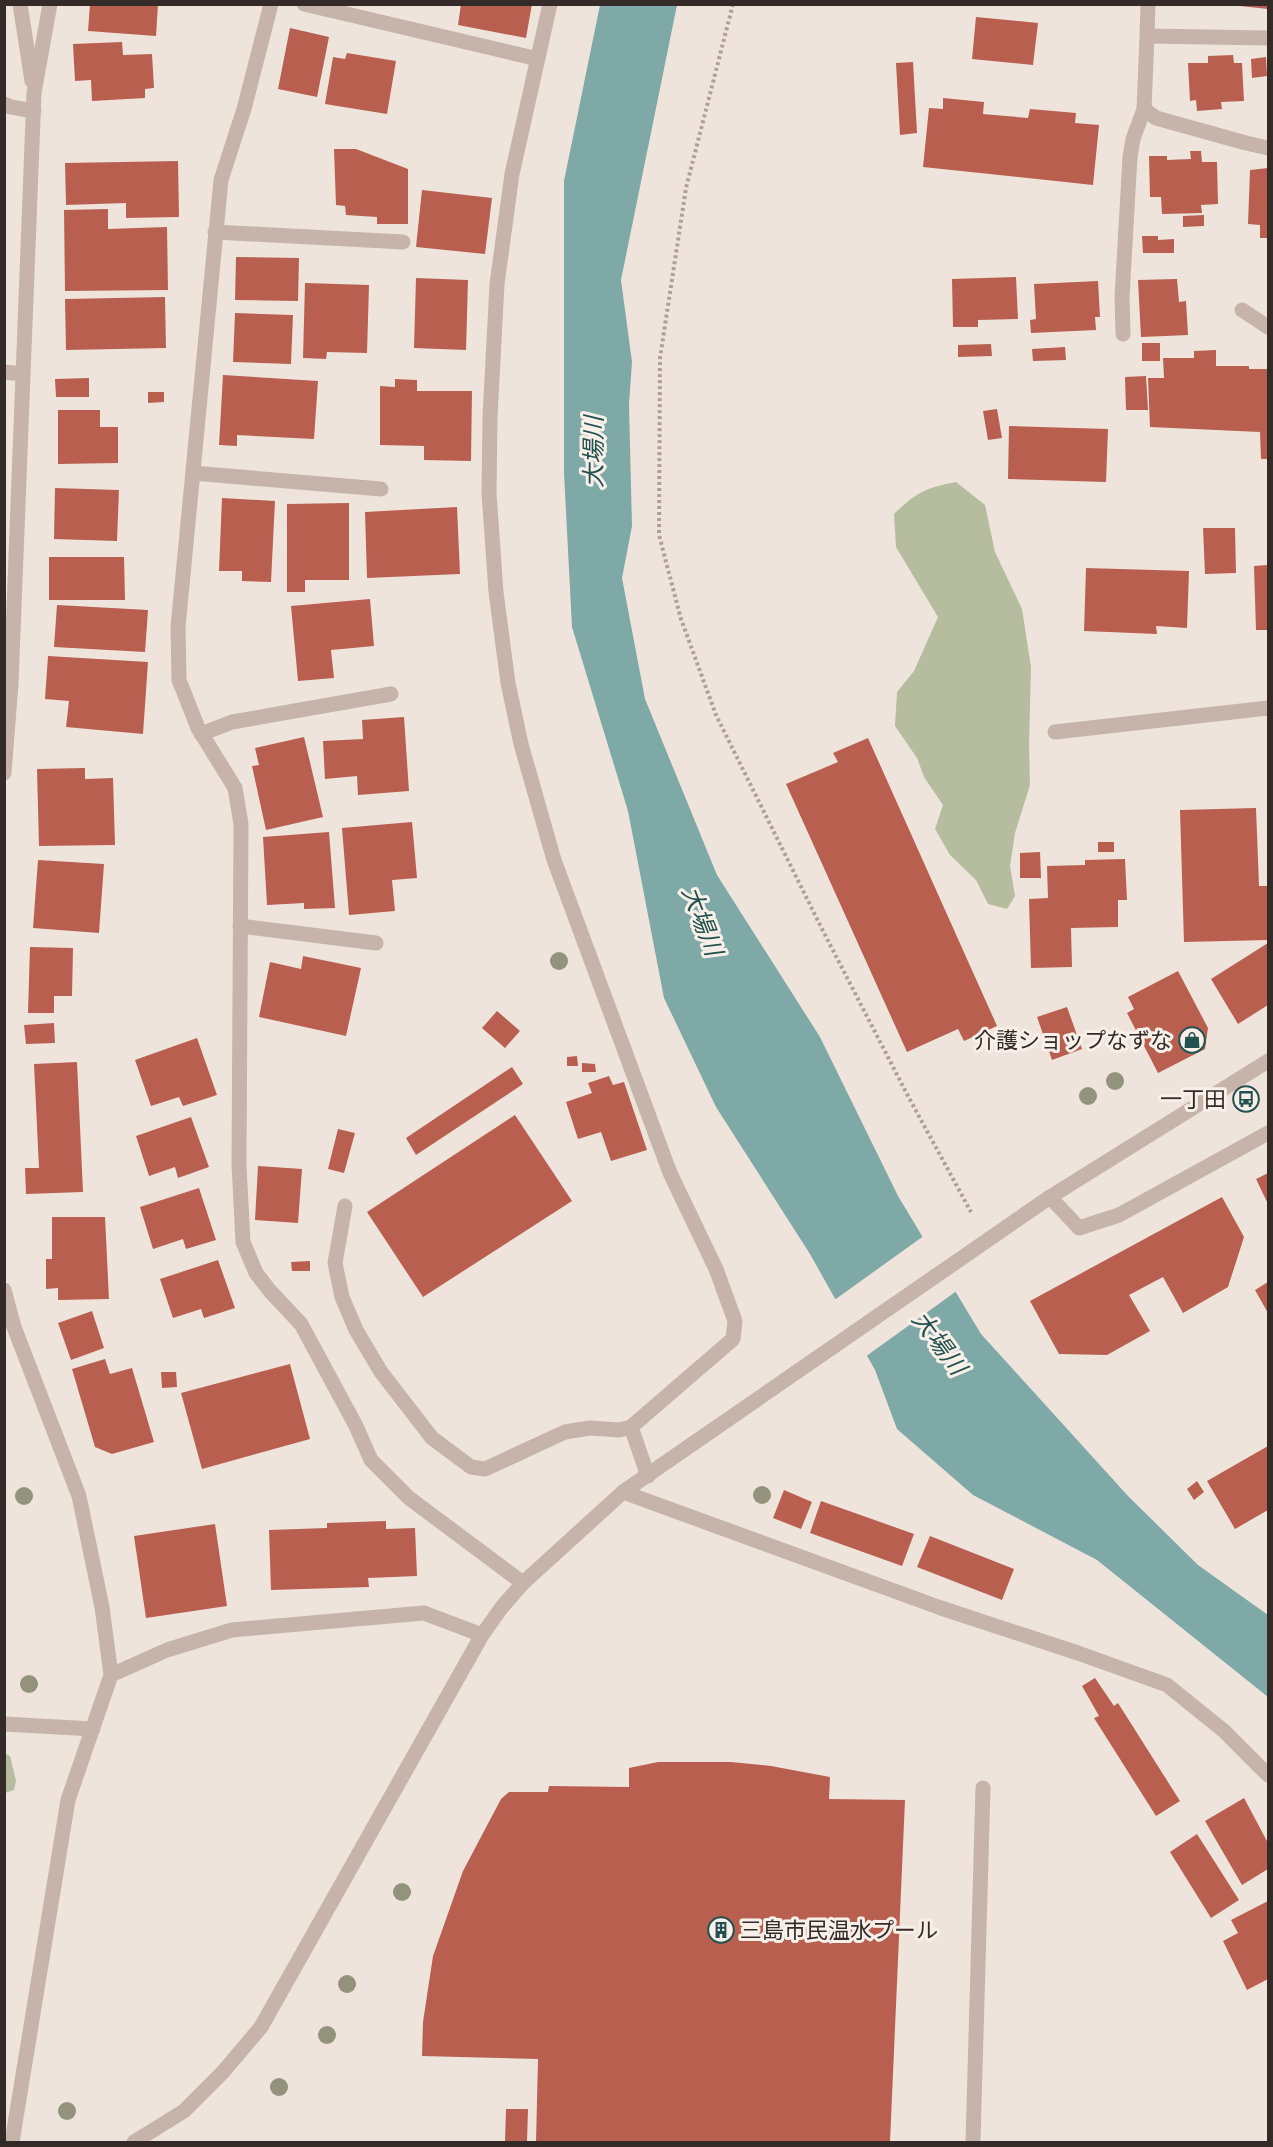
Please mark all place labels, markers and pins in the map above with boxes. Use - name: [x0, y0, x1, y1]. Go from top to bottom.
- shop icon: 介護ショップなずな: [1177, 1025, 1207, 1055]
- place label: 介護ショップなずな: [974, 1027, 1172, 1054]
- bus stop icon: 一丁田: [1231, 1084, 1261, 1114]
- place label: 一丁田: [1160, 1086, 1226, 1113]
- building icon: 三島市民温水プール: [706, 1915, 736, 1945]
- place label: 三島市民温水プール: [740, 1917, 938, 1944]

